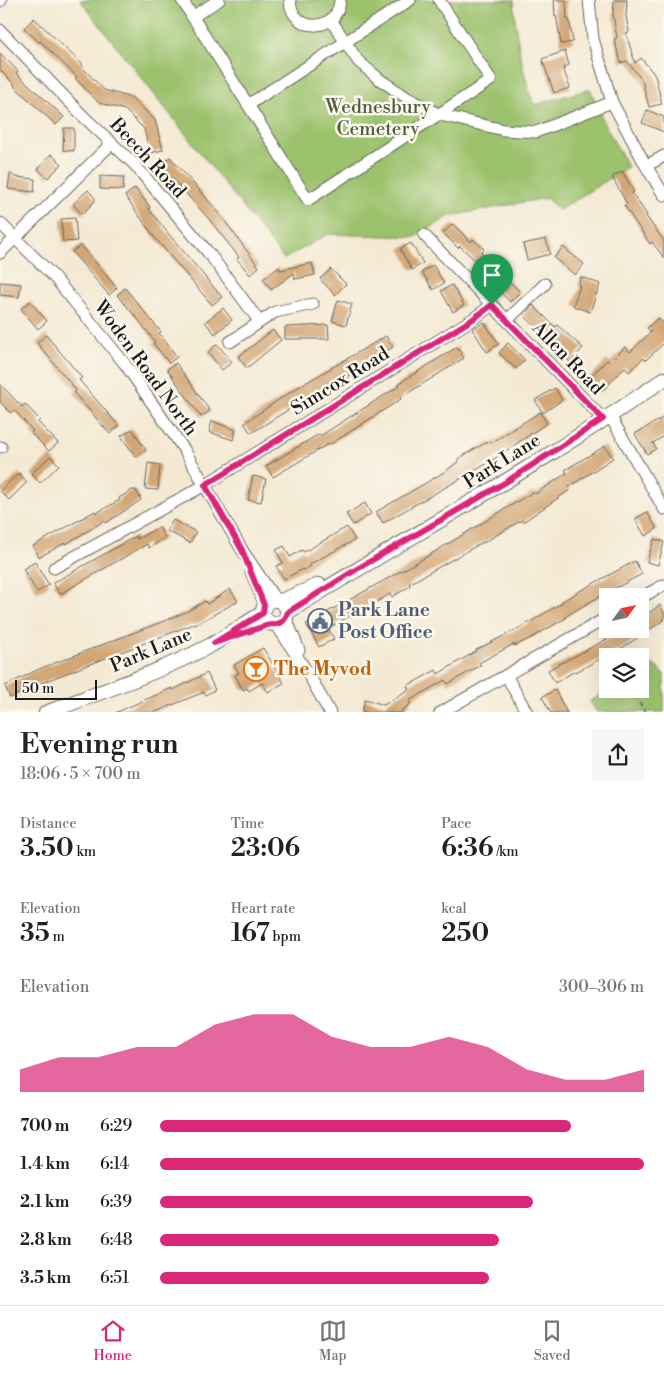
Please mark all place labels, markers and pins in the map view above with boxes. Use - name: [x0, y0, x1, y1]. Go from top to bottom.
- pin: [471, 254, 513, 305]
- place label: Park Lane Post Office: [338, 598, 433, 644]
- public building icon: Park Lane Post Office: [307, 608, 333, 634]
- bar icon: The Myvod: [243, 656, 269, 682]
- place label: The Myvod: [274, 657, 372, 681]

